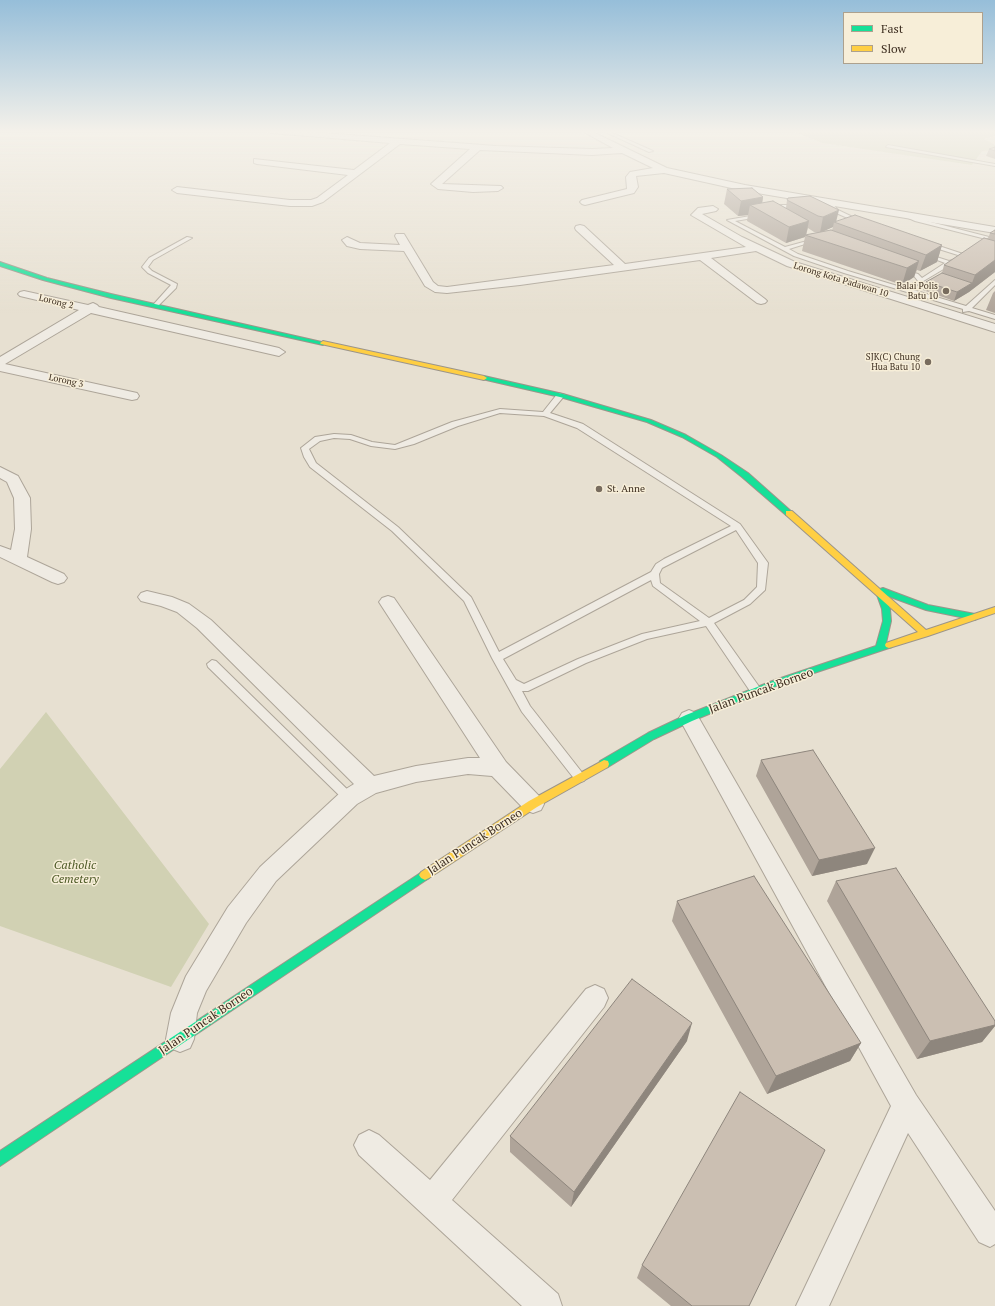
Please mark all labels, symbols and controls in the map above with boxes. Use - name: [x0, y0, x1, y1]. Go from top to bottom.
- legend: [843, 12, 983, 64]
- text: Fast: [881, 21, 903, 36]
- text: Slow: [881, 41, 906, 56]
- street label: Lorong Kota Padawan 10: [792, 260, 890, 300]
- place label: Balai Polis Batu 10: [896, 281, 938, 302]
- marker: Balai Polis Batu 10: [941, 286, 951, 296]
- street label: Lorong 2: [38, 292, 74, 312]
- place label: SJK(C) Chung Hua Batu 10: [866, 352, 920, 373]
- marker: SJK(C) Chung Hua Batu 10: [923, 357, 933, 367]
- street label: Lorong 3: [48, 372, 84, 390]
- place label: St. Anne: [607, 483, 645, 495]
- marker: St. Anne: [594, 484, 604, 494]
- street label: Jalan Puncak Borneo: [707, 665, 815, 717]
- street label: Jalan Puncak Borneo: [425, 806, 525, 878]
- park label: Catholic Cemetery: [51, 859, 99, 887]
- street label: Jalan Puncak Borneo: [156, 984, 256, 1058]

